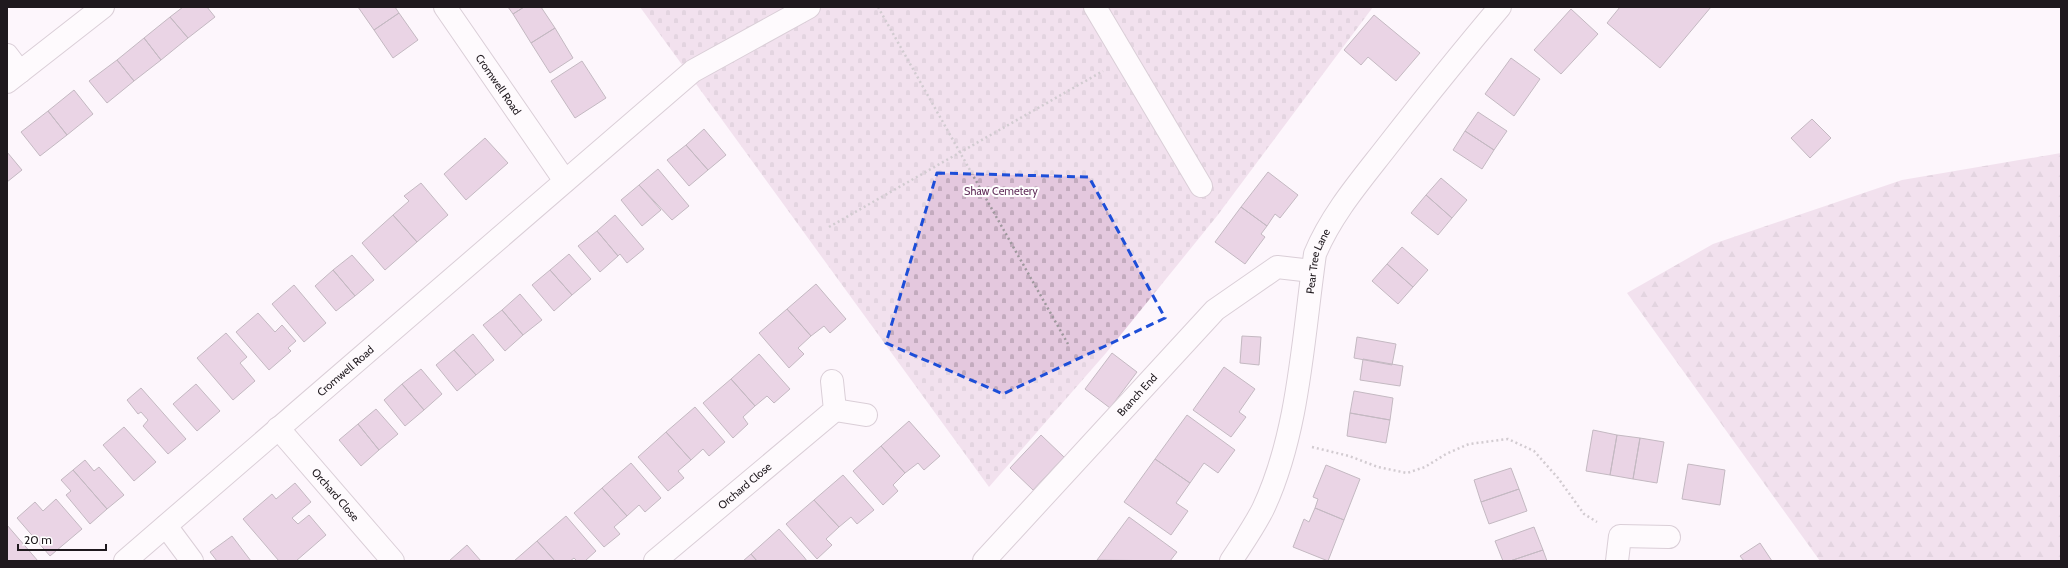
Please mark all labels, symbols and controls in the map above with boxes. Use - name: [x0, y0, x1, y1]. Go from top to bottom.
- street label: Cromwell Road: [472, 51, 524, 118]
- park label: Shaw Cemetery: [964, 184, 1038, 198]
- street label: Pear Tree Lane: [1303, 226, 1333, 295]
- street label: Cromwell Road: [314, 342, 377, 399]
- street label: Branch End: [1114, 370, 1160, 419]
- street label: Orchard Close: [715, 459, 775, 512]
- street label: Orchard Close: [309, 465, 363, 524]
- scale bar: [18, 526, 106, 552]
- text: 20 m: [24, 532, 52, 547]

